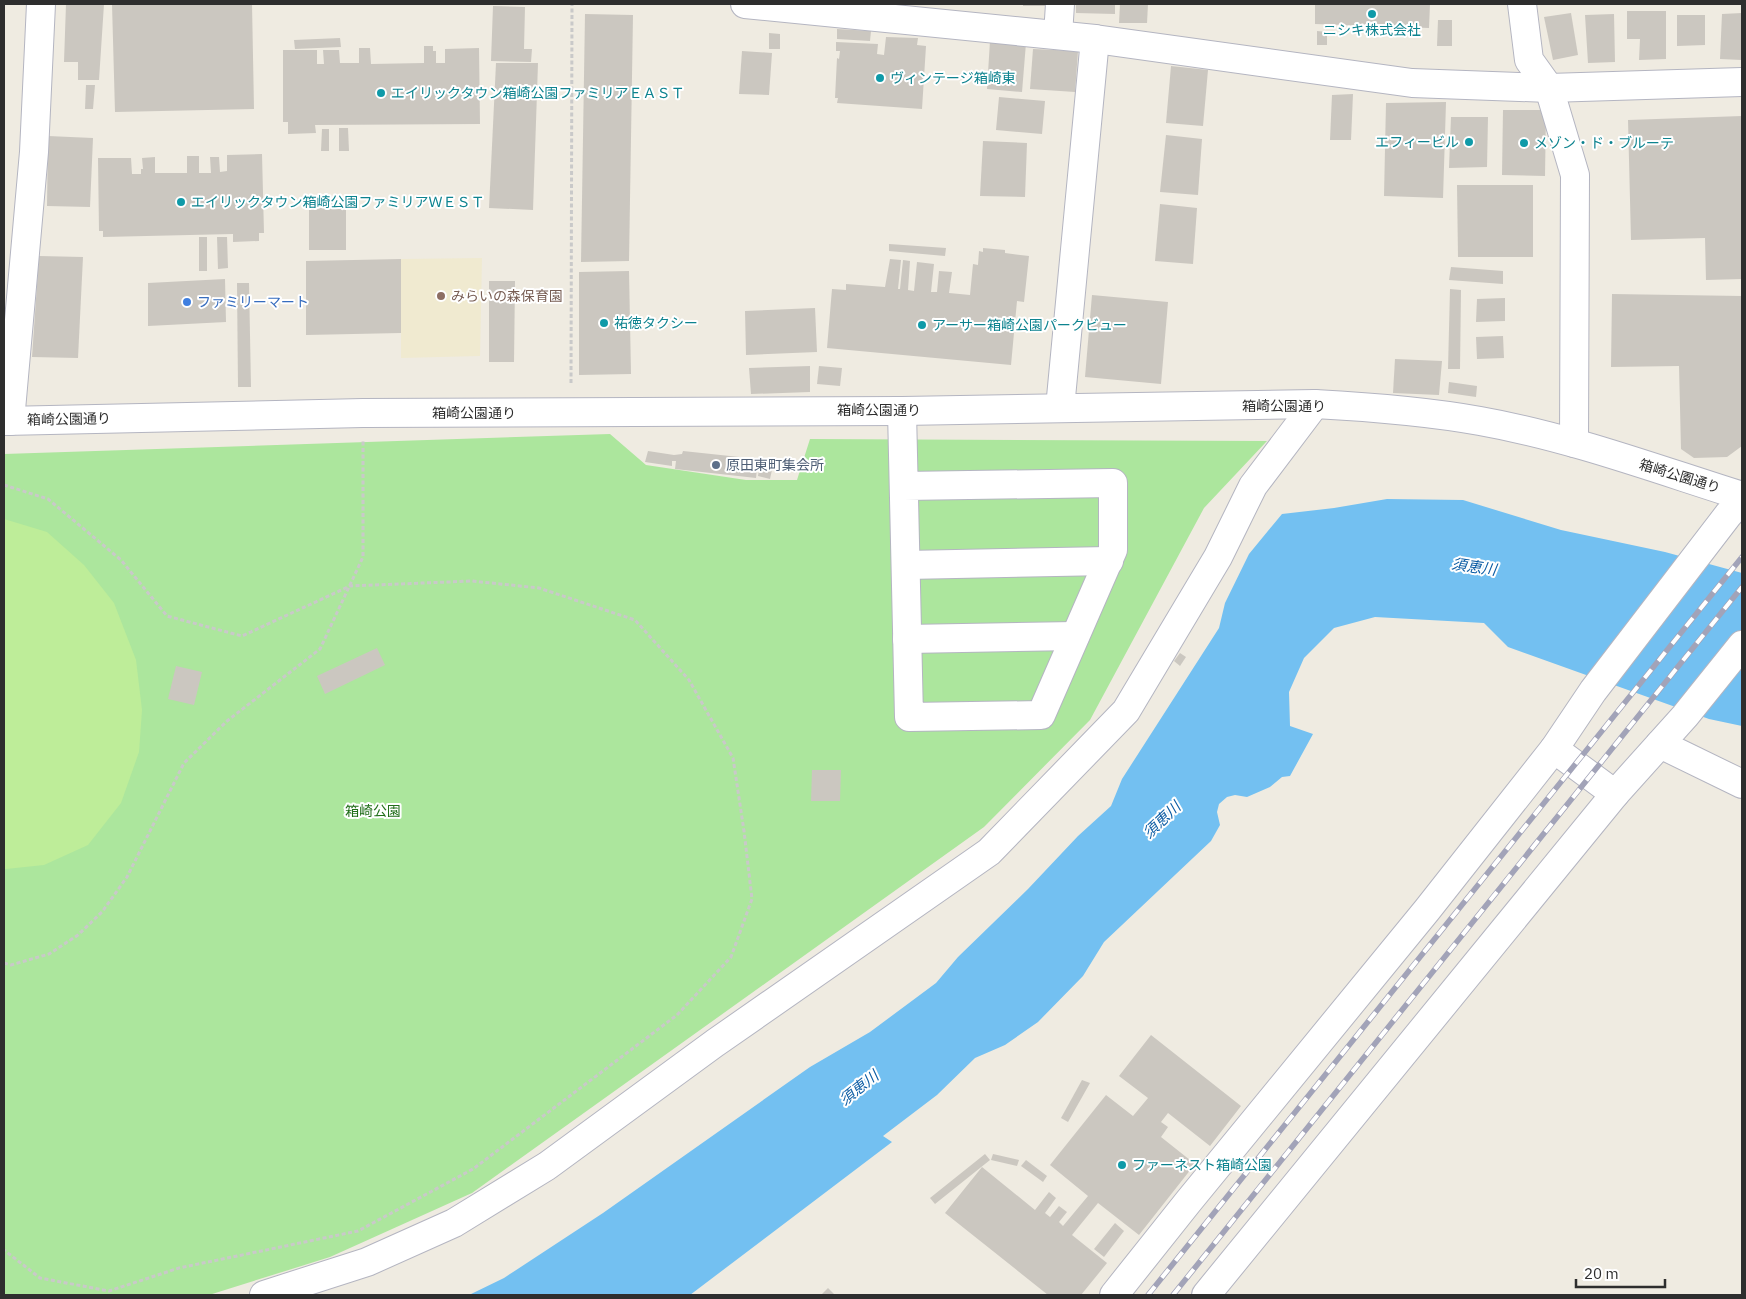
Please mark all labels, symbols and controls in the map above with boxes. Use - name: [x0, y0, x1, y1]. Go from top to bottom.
- marker: ニシキ株式会社: [1366, 8, 1378, 20]
- place label: ニシキ株式会社: [1323, 21, 1421, 39]
- place label: ヴィンテージ箱崎東: [890, 69, 1016, 87]
- marker: ヴィンテージ箱崎東: [874, 72, 886, 84]
- place label: エイリックタウン箱崎公園ファミリアＥＡＳＴ: [391, 84, 684, 102]
- marker: エイリックタウン箱崎公園ファミリアＥＡＳＴ: [375, 87, 387, 99]
- place label: エフィービル: [1375, 133, 1459, 151]
- place label: メゾン・ド・ブルーテ: [1534, 134, 1674, 152]
- marker: エフィービル: [1463, 136, 1475, 148]
- marker: メゾン・ド・ブルーテ: [1518, 137, 1530, 149]
- place label: エイリックタウン箱崎公園ファミリアＷＥＳＴ: [191, 193, 484, 211]
- marker: エイリックタウン箱崎公園ファミリアＷＥＳＴ: [175, 196, 187, 208]
- place label: みらいの森保育園: [451, 287, 563, 305]
- marker: みらいの森保育園: [435, 290, 447, 302]
- place label: ファミリーマート: [197, 293, 309, 311]
- marker: ファミリーマート: [181, 296, 193, 308]
- place label: 祐徳タクシー: [614, 314, 698, 332]
- place label: アーサー箱崎公園パークビュー: [932, 316, 1127, 334]
- marker: 祐徳タクシー: [598, 317, 610, 329]
- marker: アーサー箱崎公園パークビュー: [916, 319, 928, 331]
- street label: 箱崎公園通り: [1242, 397, 1326, 415]
- street label: 箱崎公園通り: [837, 401, 921, 419]
- street label: 箱崎公園通り: [432, 404, 516, 422]
- street label: 箱崎公園通り: [27, 409, 111, 429]
- street label: 箱崎公園通り: [1637, 455, 1723, 497]
- place label: 原田東町集会所: [726, 456, 824, 474]
- marker: 原田東町集会所: [710, 459, 722, 471]
- water label: 須恵川: [1450, 554, 1500, 579]
- water label: 須恵川: [1139, 796, 1186, 842]
- park label: 箱崎公園: [345, 802, 401, 820]
- water label: 須恵川: [835, 1065, 884, 1109]
- place label: ファーネスト箱崎公園: [1132, 1156, 1272, 1174]
- marker: ファーネスト箱崎公園: [1116, 1159, 1128, 1171]
- scale bar: [1576, 1256, 1665, 1288]
- text: 20 m: [1584, 1264, 1619, 1283]

